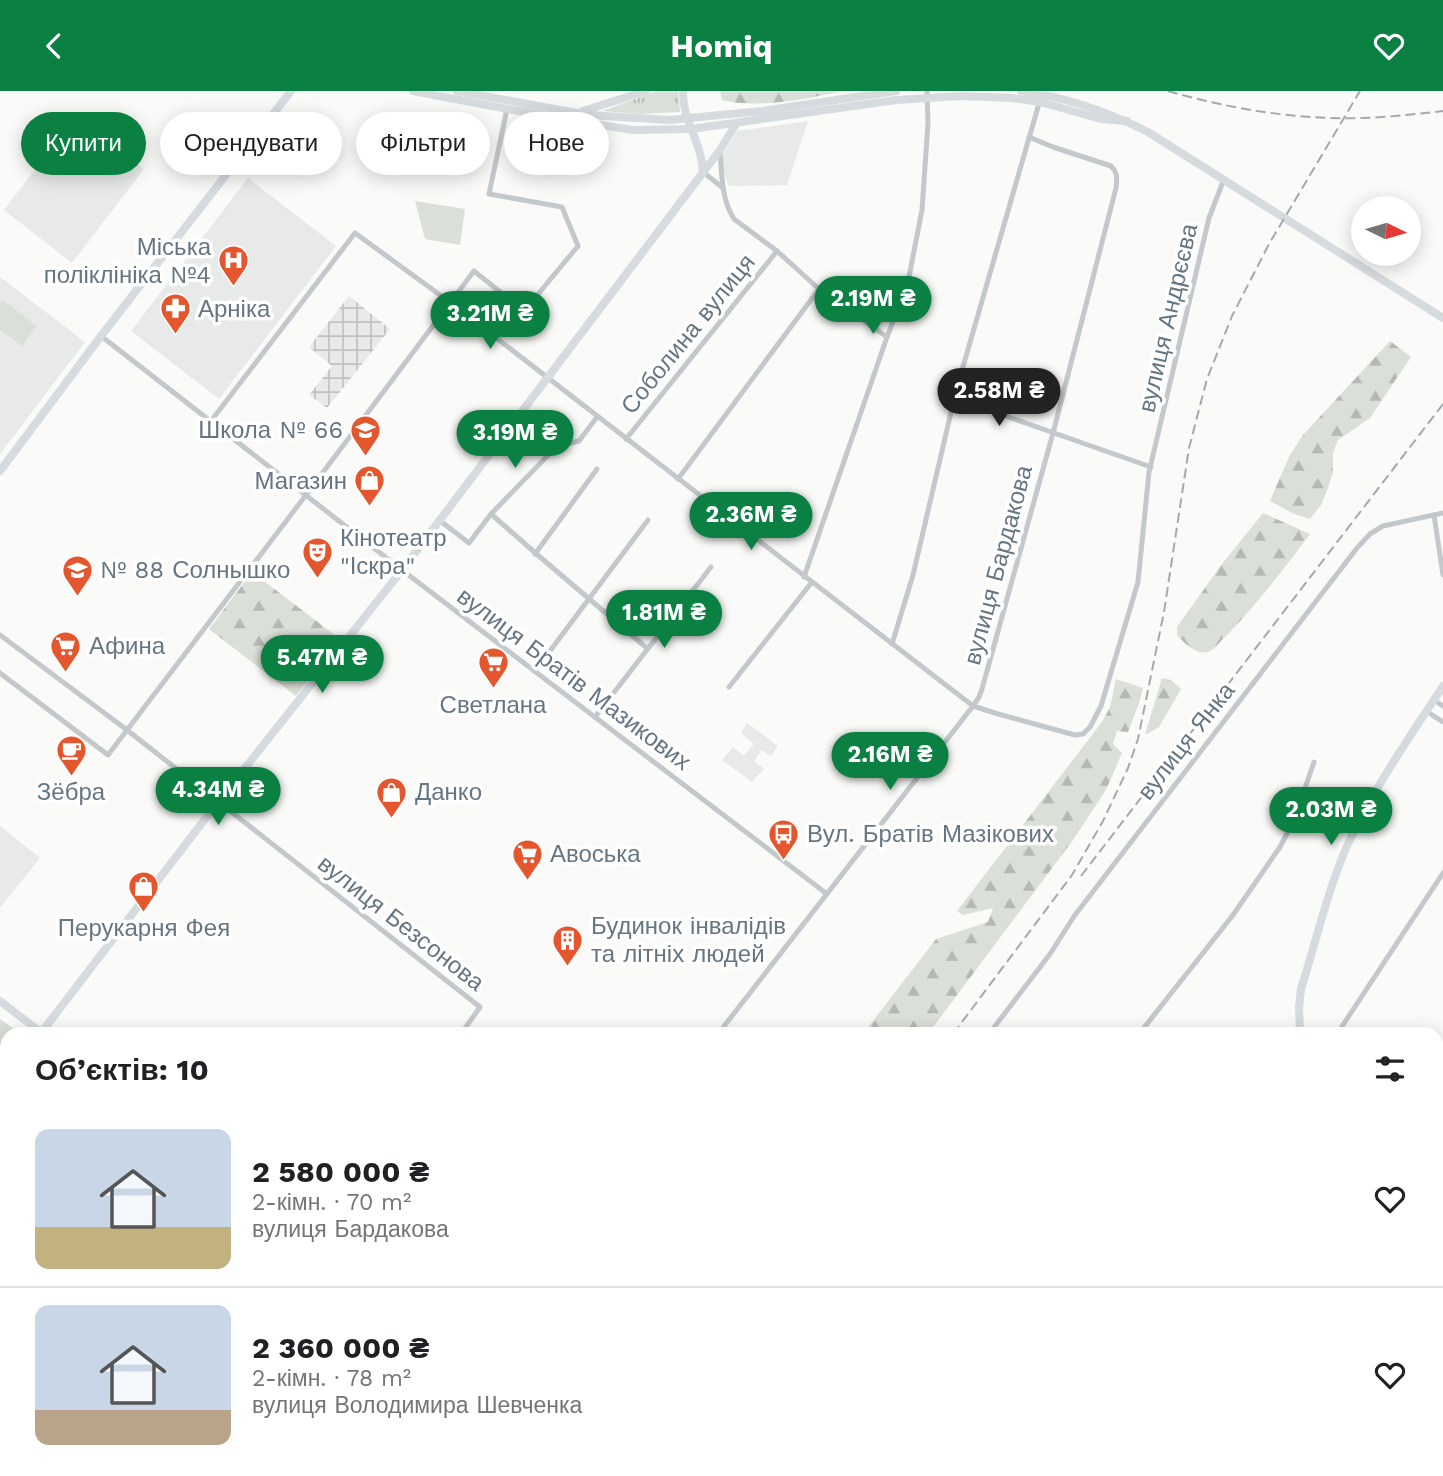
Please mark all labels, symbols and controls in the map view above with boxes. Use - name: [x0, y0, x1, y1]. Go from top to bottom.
- icon: back: [35, 27, 73, 65]
- text: Homiq: [670, 27, 773, 65]
- icon: heart: [1370, 27, 1408, 65]
- chip: Купити: [21, 112, 146, 175]
- chip: Орендувати: [160, 112, 342, 175]
- chip: Фільтри: [356, 112, 490, 175]
- chip: Нове: [504, 112, 609, 175]
- north arrow: [1351, 196, 1421, 266]
- map controls: [1351, 196, 1421, 266]
- street label: вулиця Андрєєва: [1133, 220, 1203, 415]
- place label: Міська поліклініка №4: [44, 233, 212, 289]
- hospital icon: Міська поліклініка №4: [217, 244, 251, 288]
- street label: Соболина вулиця: [615, 249, 761, 419]
- pin: 2.19M ₴: [808, 277, 938, 336]
- text: 2.19M ₴: [831, 285, 915, 312]
- pharmacy icon: Арніка: [158, 292, 192, 336]
- pin: 3.21M ₴: [425, 292, 555, 351]
- place label: Арніка: [198, 295, 271, 323]
- text: 3.21M ₴: [447, 300, 533, 327]
- pin: 2.58M ₴: [934, 369, 1064, 428]
- text: 2.58M ₴: [953, 377, 1045, 404]
- pin: 3.19M ₴: [450, 411, 580, 470]
- school or university icon: Школа № 66: [349, 413, 383, 457]
- place label: Школа № 66: [198, 416, 343, 444]
- text: 3.19M ₴: [473, 419, 557, 446]
- street label: вулиця Бардакова: [958, 462, 1038, 668]
- shop icon: Магазин: [353, 464, 387, 508]
- place label: Магазин: [254, 467, 347, 495]
- pin: 2.36M ₴: [686, 493, 816, 552]
- text: 2.36M ₴: [705, 501, 797, 528]
- place label: Кінотеатр "Іскра": [340, 524, 447, 580]
- theatre icon: Кінотеатр "Іскра": [300, 535, 334, 579]
- school or university icon: № 88 Солнышко: [60, 553, 94, 597]
- place label: № 88 Солнышко: [100, 556, 290, 584]
- street label: вулиця Братів Мазикових: [452, 582, 696, 776]
- pin: 1.81M ₴: [599, 591, 729, 650]
- text: 1.81M ₴: [622, 599, 706, 626]
- supermarket icon: Афина: [49, 629, 83, 673]
- place label: Афина: [89, 632, 166, 660]
- pin: 5.47M ₴: [257, 635, 387, 695]
- text: 5.47M ₴: [277, 644, 367, 671]
- supermarket icon: Светлана: [476, 646, 510, 690]
- street label: вулиця Янка: [1132, 676, 1241, 805]
- place label: Светлана: [440, 691, 547, 719]
- cafe icon: Зёбра: [54, 733, 88, 777]
- pin: 2.16M ₴: [825, 733, 955, 792]
- text: 2.16M ₴: [848, 741, 932, 768]
- pin: 4.34M ₴: [153, 767, 283, 827]
- shop icon: Данко: [375, 775, 409, 819]
- text: 4.34M ₴: [172, 776, 264, 803]
- place label: Зёбра: [37, 778, 106, 806]
- place label: Данко: [415, 778, 482, 806]
- pin: 2.03M ₴: [1266, 787, 1396, 847]
- text: 2.03M ₴: [1285, 796, 1377, 823]
- bus stop icon: Вул. Братів Мазікових: [767, 817, 801, 861]
- place label: Вул. Братів Мазікових: [807, 820, 1054, 848]
- supermarket icon: Авоська: [510, 837, 544, 881]
- place label: Авоська: [550, 840, 641, 868]
- street label: вулиця Безсонова: [312, 849, 490, 997]
- shop icon: Перукарня Фея: [127, 869, 161, 913]
- place label: Будинок інвалідів та літніх людей: [591, 912, 786, 968]
- place label: Перукарня Фея: [58, 914, 230, 942]
- building icon: Будинок інвалідів та літніх людей: [551, 923, 585, 967]
- icon: filters: [1371, 1050, 1409, 1088]
- text: Об’єктів: 10: [35, 1052, 209, 1087]
- text: 2 580 000 ₴: [252, 1154, 429, 1189]
- icon: home: [91, 1157, 175, 1241]
- icon: heart: [1371, 1180, 1409, 1218]
- text: 2-кімн. · 70 m²: [252, 1189, 411, 1216]
- text: вулиця Бардакова: [252, 1216, 449, 1243]
- text: 2 360 000 ₴: [252, 1330, 429, 1365]
- icon: home: [91, 1333, 175, 1417]
- icon: heart: [1371, 1356, 1409, 1394]
- text: 2-кімн. · 78 m²: [252, 1365, 411, 1392]
- text: вулиця Володимира Шевченка: [252, 1392, 582, 1419]

